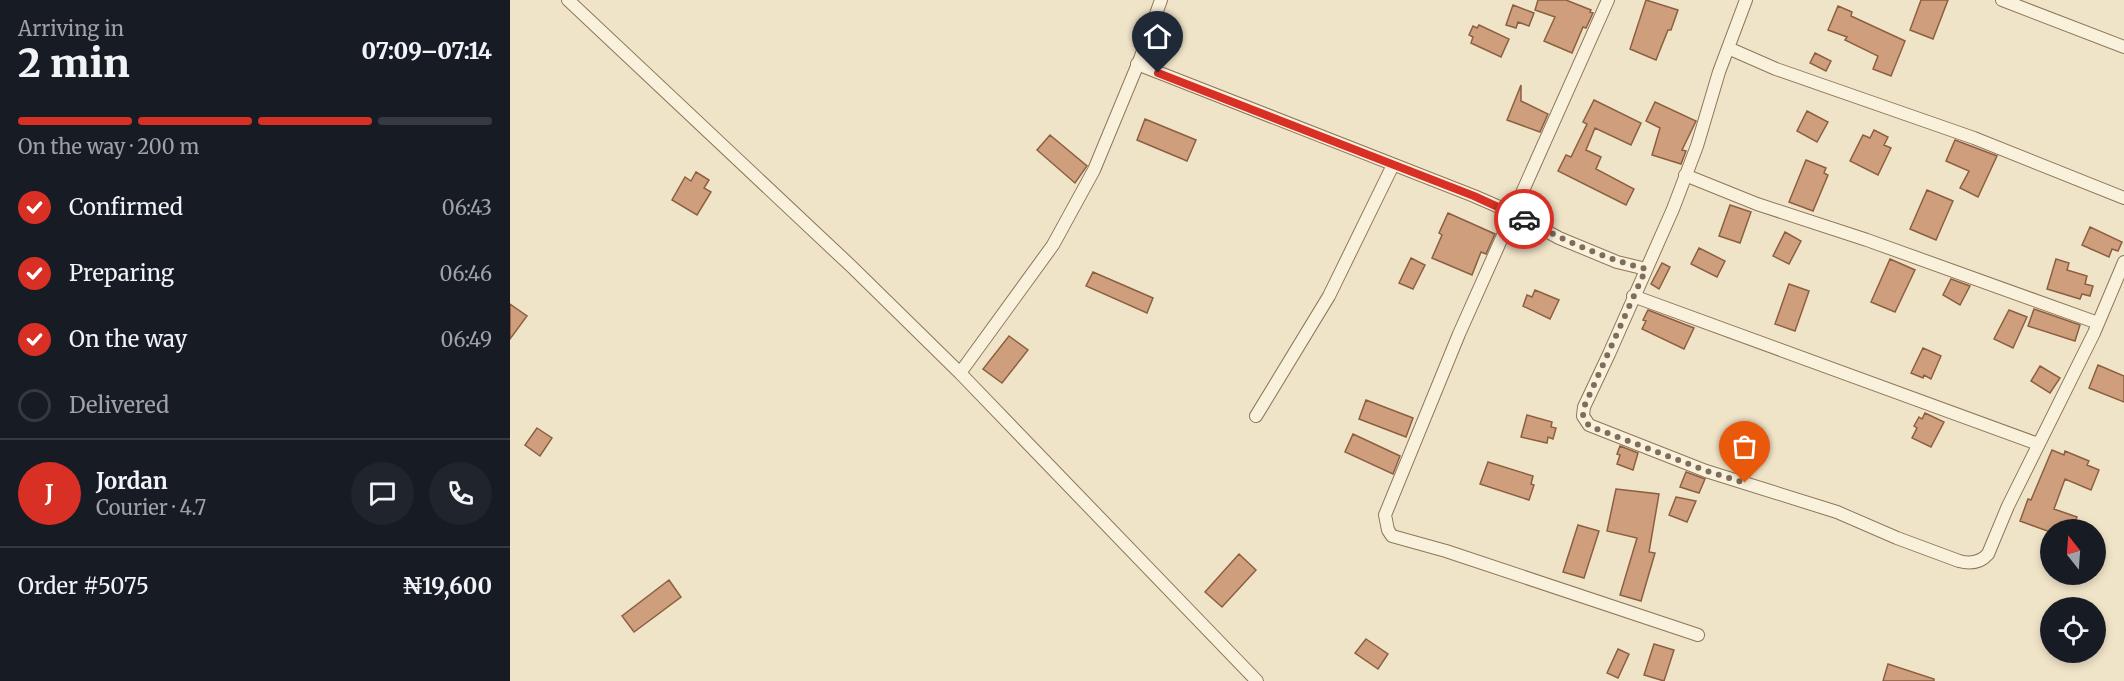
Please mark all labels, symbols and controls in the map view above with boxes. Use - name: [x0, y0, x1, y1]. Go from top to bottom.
- pin: [1132, 11, 1183, 73]
- text: Arriving in: [18, 16, 124, 41]
- icon: home: [1141, 20, 1174, 53]
- text: 07:09–07:14: [361, 37, 492, 65]
- text: 2 min: [18, 39, 130, 88]
- text: On the way · 200 m: [18, 134, 199, 159]
- courier: [1494, 189, 1554, 249]
- icon: check: [18, 191, 51, 224]
- text: Confirmed: [69, 193, 183, 221]
- text: 06:43: [442, 195, 492, 220]
- icon: car: [1508, 203, 1541, 236]
- icon: check: [18, 257, 51, 290]
- text: Preparing: [69, 259, 174, 287]
- text: 06:46: [440, 261, 492, 286]
- icon: check: [18, 323, 51, 356]
- text: On the way: [69, 325, 187, 353]
- text: 06:49: [441, 327, 492, 352]
- text: Delivered: [69, 391, 169, 419]
- pin: [1719, 421, 1770, 483]
- icon: bag: [1728, 430, 1761, 463]
- button: chat: [351, 462, 414, 525]
- button: phone: [429, 462, 492, 525]
- text: Jordan: [96, 467, 168, 495]
- text: J: [45, 479, 54, 507]
- text: Courier · 4.7: [96, 495, 206, 520]
- north arrow: [2040, 519, 2106, 585]
- map controls: [2040, 519, 2106, 663]
- text: Order #5075: [18, 572, 149, 600]
- text: ₦19,600: [402, 572, 492, 600]
- button: locate: [2040, 597, 2106, 663]

